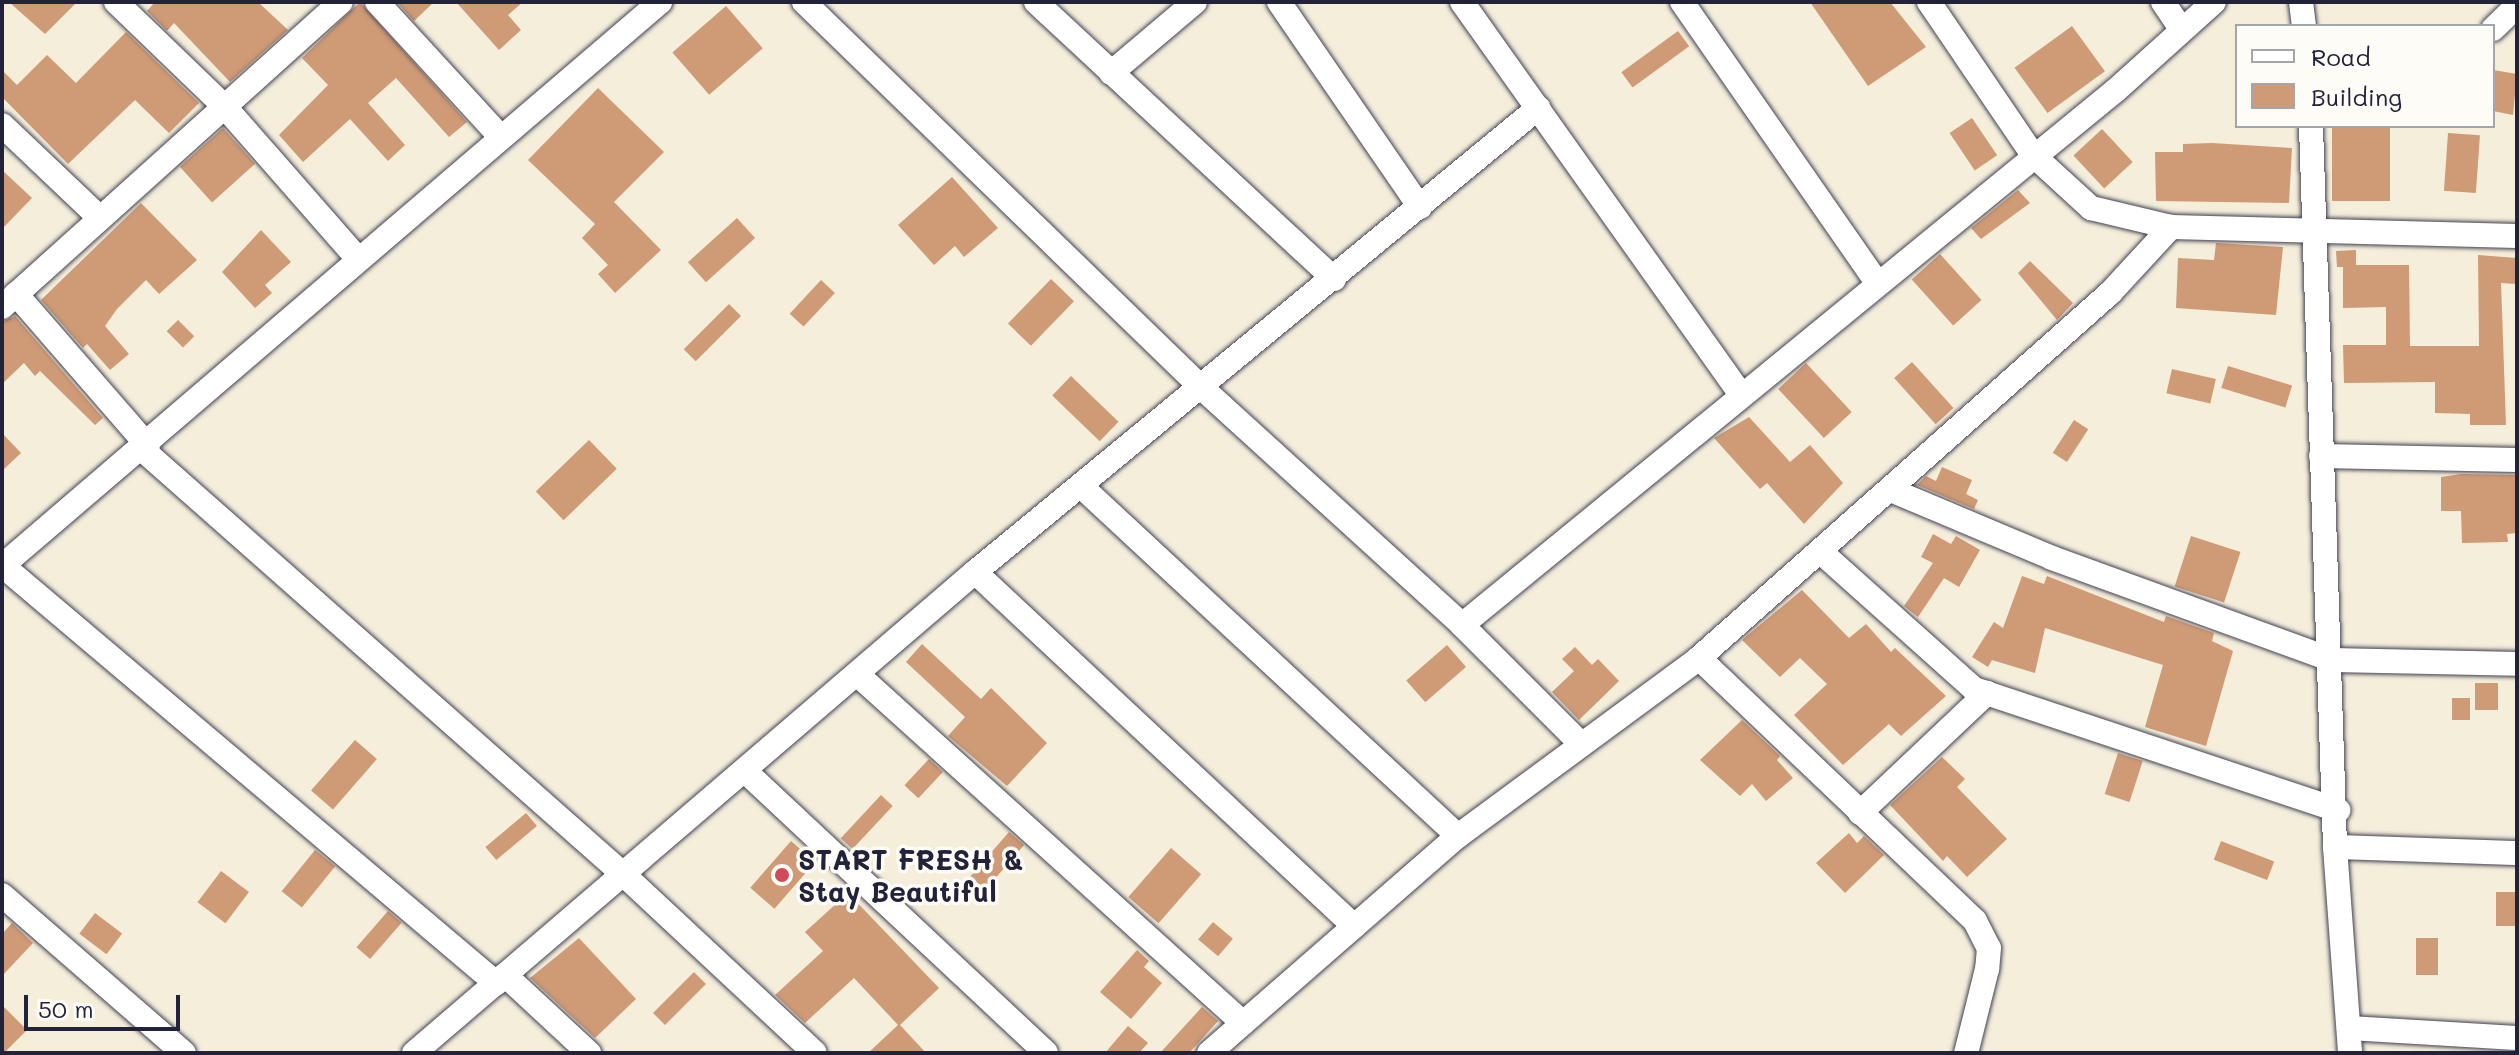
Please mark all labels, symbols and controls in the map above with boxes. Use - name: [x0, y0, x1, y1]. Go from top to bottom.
- legend: [2235, 24, 2495, 128]
- text: Road: [2311, 41, 2371, 72]
- text: Building: [2311, 81, 2402, 112]
- place label: START FRESH & Stay Beautiful: [798, 842, 1024, 908]
- marker: START FRESH & Stay Beautiful: [773, 866, 791, 884]
- scale bar: [28, 979, 184, 1029]
- text: 50 m: [38, 993, 94, 1024]

